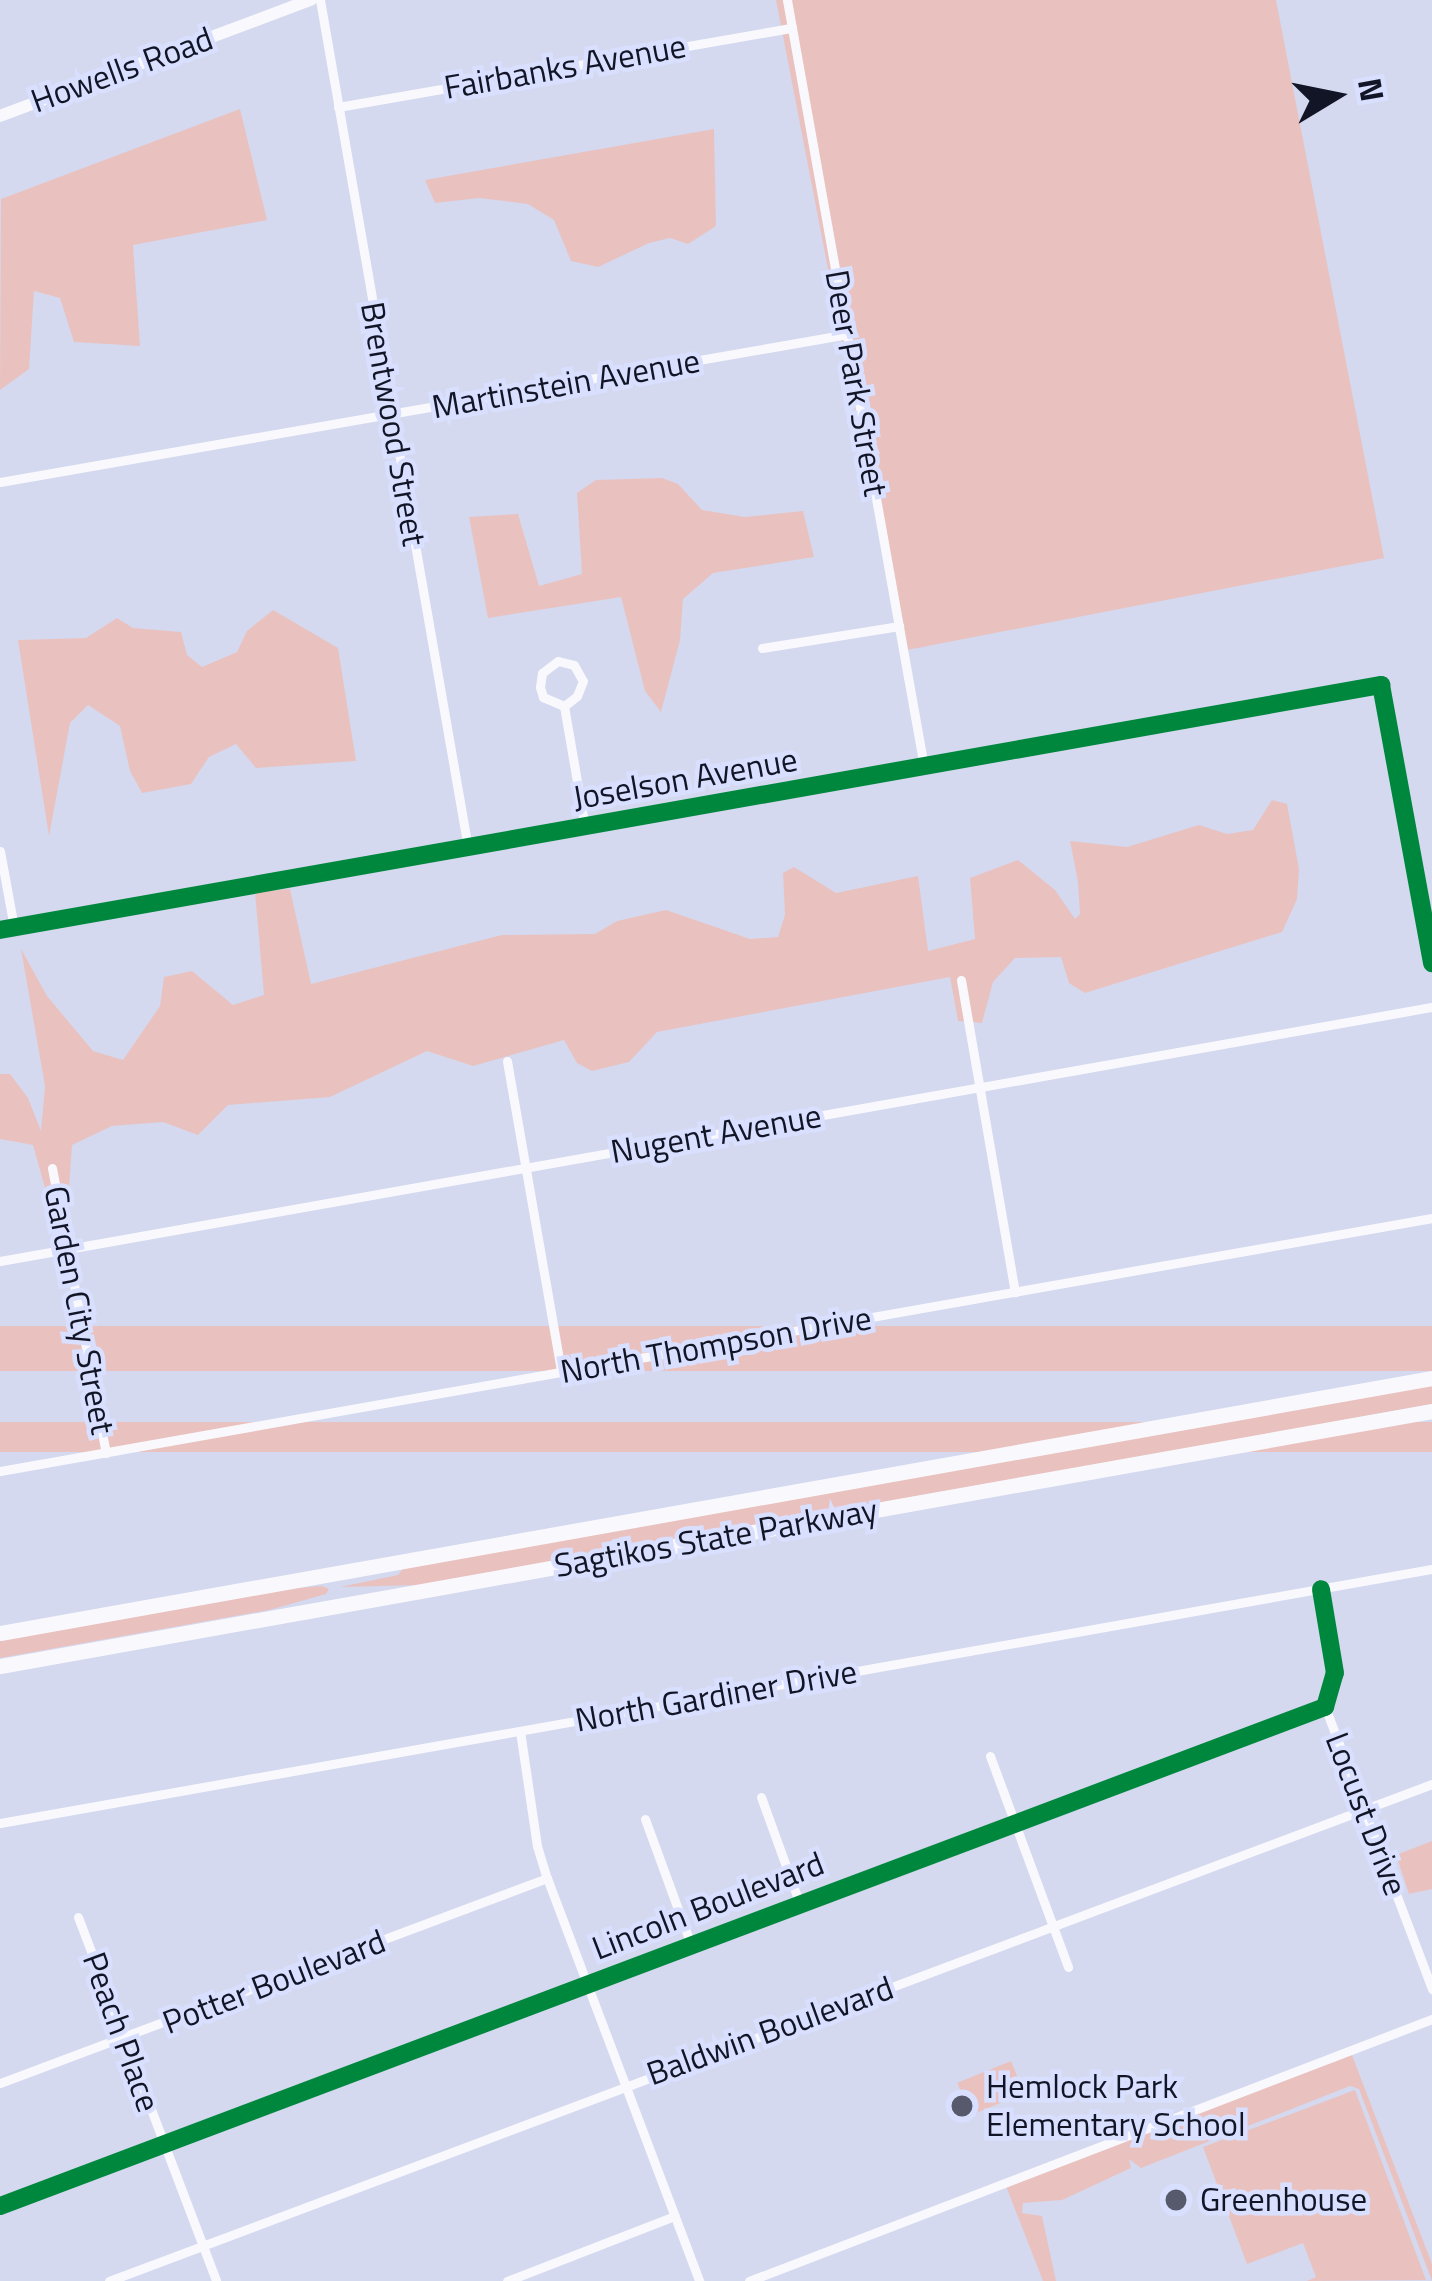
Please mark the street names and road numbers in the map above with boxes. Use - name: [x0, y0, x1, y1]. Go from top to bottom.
- street label: Howells Road: [26, 19, 218, 121]
- street label: Fairbanks Avenue: [441, 26, 689, 108]
- street label: Deer Park Street: [817, 267, 895, 499]
- street label: Brentwood Street: [352, 299, 434, 549]
- street label: Martinstein Avenue: [429, 341, 703, 427]
- street label: Joselson Avenue: [570, 740, 800, 818]
- street label: Nugent Avenue: [608, 1096, 824, 1172]
- street label: Garden City Street: [36, 1183, 122, 1437]
- street label: North Thompson Drive: [557, 1298, 875, 1392]
- street label: Sagtikos State Parkway: [551, 1490, 881, 1586]
- street label: North Gardiner Drive: [572, 1652, 860, 1740]
- street label: Locust Drive: [1317, 1727, 1415, 1901]
- street label: Lincoln Boulevard: [587, 1844, 829, 1968]
- street label: Potter Boulevard: [157, 1921, 391, 2043]
- street label: Peach Place: [74, 1947, 168, 2117]
- street label: Baldwin Boulevard: [641, 1968, 899, 2094]

